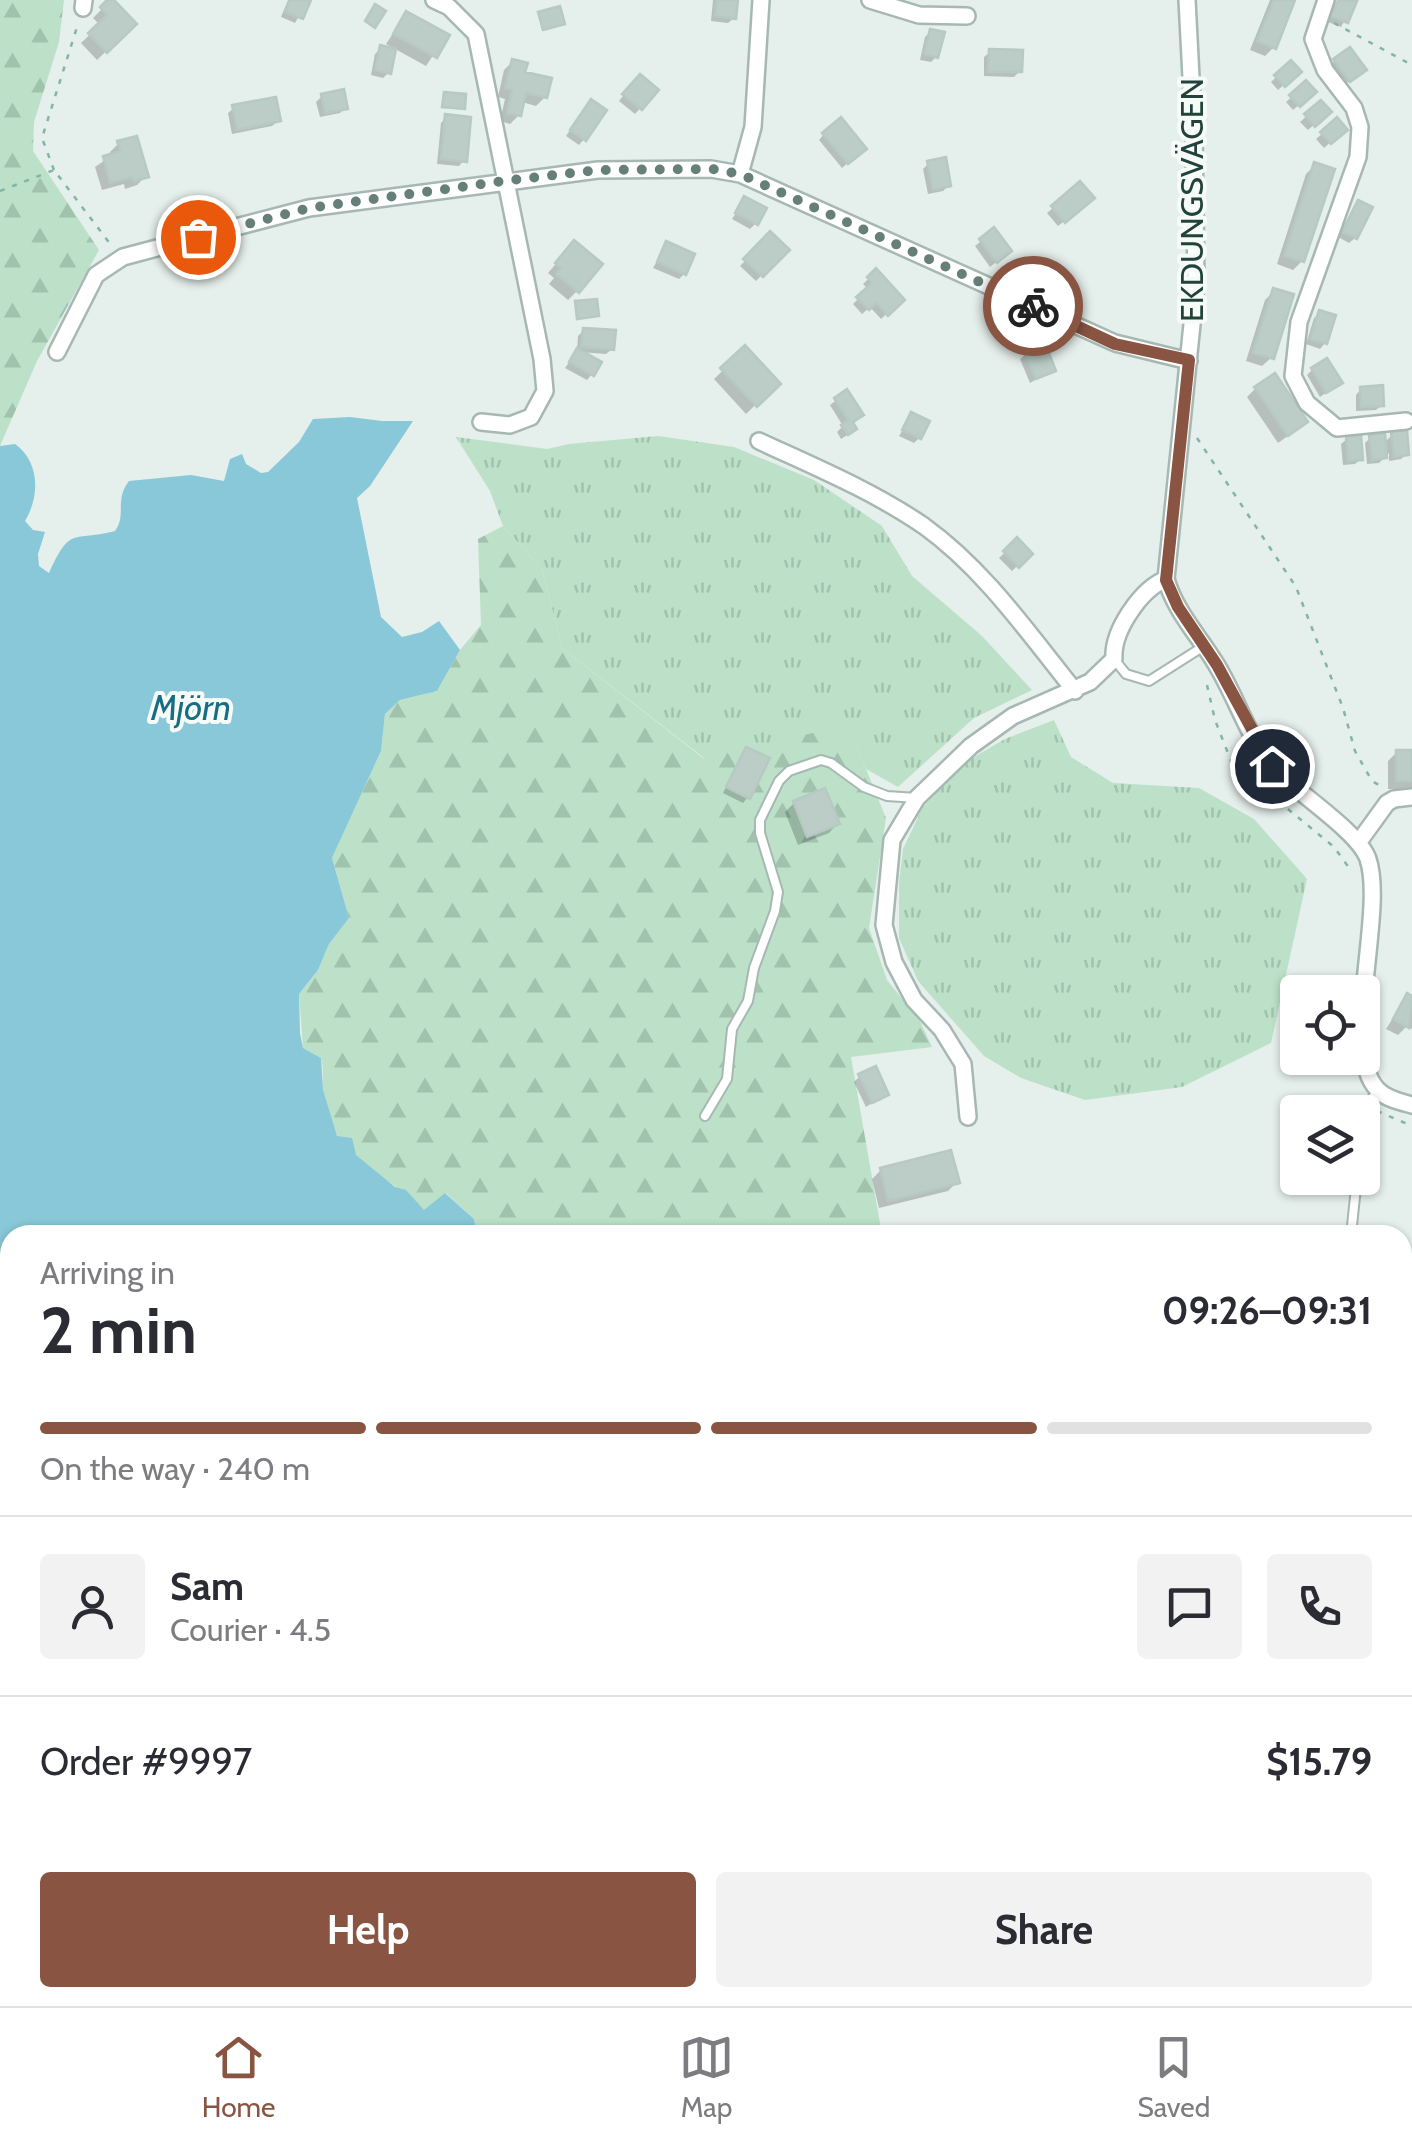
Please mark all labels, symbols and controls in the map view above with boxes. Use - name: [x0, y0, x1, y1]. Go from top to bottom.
- street label: EKDUNGSVÄGEN: [1172, 78, 1211, 322]
- pin: [156, 195, 241, 280]
- icon: bag: [171, 210, 226, 265]
- courier: [983, 256, 1083, 356]
- icon: bike: [1006, 279, 1061, 334]
- water label: Mjörn: [150, 686, 231, 729]
- pin: [1230, 724, 1315, 809]
- icon: home: [1245, 739, 1300, 794]
- map controls: [1280, 975, 1380, 1195]
- button: locate: [1280, 975, 1380, 1075]
- button: layers: [1280, 1095, 1380, 1195]
- text: Arriving in: [40, 1253, 175, 1292]
- text: 09:26–09:31: [1162, 1287, 1372, 1334]
- text: 2 min: [40, 1290, 197, 1369]
- text: On the way · 240 m: [40, 1449, 310, 1488]
- button: person: [40, 1554, 145, 1659]
- button: chat: [1137, 1554, 1242, 1659]
- button: phone: [1267, 1554, 1372, 1659]
- text: Sam: [170, 1563, 244, 1610]
- text: Courier · 4.5: [170, 1610, 331, 1649]
- text: Order #9997: [40, 1738, 252, 1785]
- text: $15.79: [1266, 1738, 1372, 1785]
- button: Help: [40, 1872, 696, 1987]
- button: Share: [716, 1872, 1372, 1987]
- tab: Home: [202, 2030, 275, 2124]
- tab: Map: [679, 2030, 734, 2124]
- tab: Saved: [1138, 2030, 1210, 2124]

